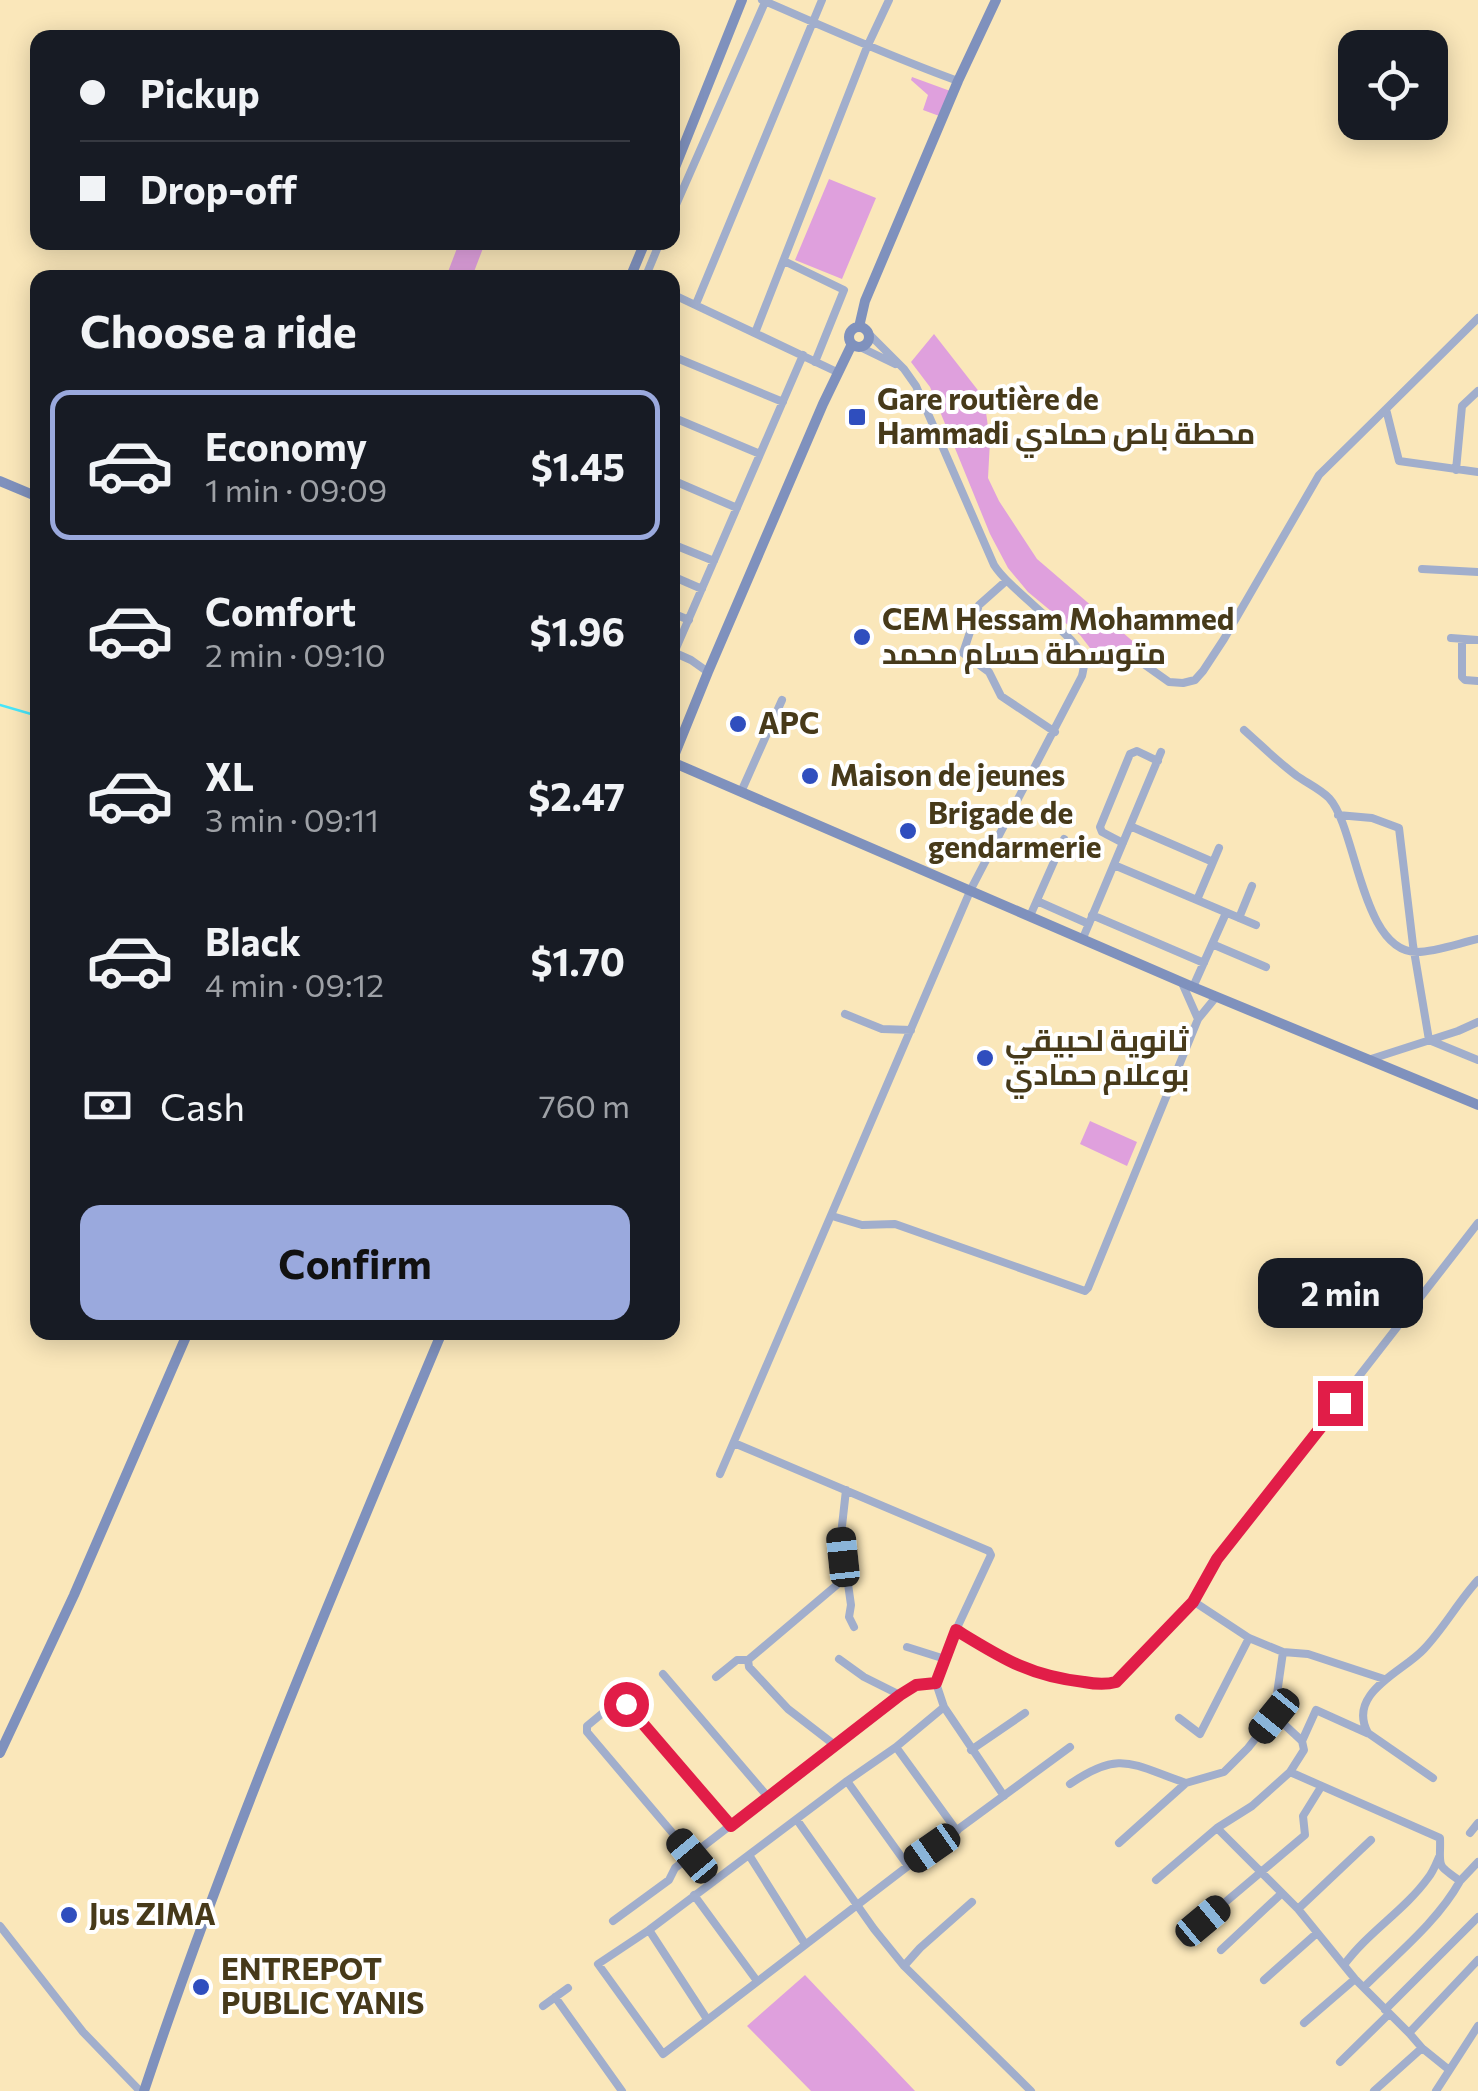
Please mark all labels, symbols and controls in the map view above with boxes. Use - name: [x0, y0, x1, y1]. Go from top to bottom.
- map controls: [1338, 30, 1448, 140]
- button: locate: [1338, 30, 1448, 140]
- text: Pickup: [140, 69, 260, 116]
- text: Drop-off: [140, 165, 297, 212]
- text: Choose a ride: [80, 302, 357, 357]
- place label: Gare routière de Hammadi محطة باص حمادي: [877, 379, 1255, 458]
- marker: Gare routière de Hammadi محطة باص حمادي: [846, 406, 868, 428]
- icon: car: [85, 420, 175, 510]
- text: Economy: [205, 422, 367, 469]
- text: $1.45: [531, 442, 625, 489]
- text: 1 min · 09:09: [205, 469, 387, 509]
- icon: car: [85, 585, 175, 675]
- text: Comfort: [205, 587, 356, 634]
- place label: CEM Hessam Mohammed متوسطة حسام محمد: [882, 599, 1234, 674]
- text: $1.96: [530, 607, 625, 654]
- marker: CEM Hessam Mohammed متوسطة حسام محمد: [851, 626, 873, 648]
- text: 2 min · 09:10: [205, 634, 386, 674]
- place label: APC: [758, 703, 820, 740]
- marker: APC: [727, 713, 749, 735]
- icon: car: [85, 750, 175, 840]
- text: XL: [205, 752, 254, 799]
- place label: Maison de jeunes: [830, 755, 1065, 792]
- marker: Maison de jeunes: [799, 765, 821, 787]
- text: $2.47: [528, 772, 625, 819]
- place label: Brigade de gendarmerie: [928, 793, 1102, 864]
- text: 3 min · 09:11: [205, 799, 379, 839]
- marker: Brigade de gendarmerie: [897, 820, 919, 842]
- icon: car: [85, 915, 175, 1005]
- text: Black: [205, 917, 301, 964]
- text: $1.70: [530, 937, 625, 984]
- text: 4 min · 09:12: [205, 964, 384, 1004]
- place label: ثانوية لحبيقي بوعلام حمادي: [1005, 1020, 1189, 1099]
- marker: ثانوية لحبيقي بوعلام حمادي: [974, 1047, 996, 1069]
- icon: cash: [80, 1078, 135, 1133]
- text: Cash: [160, 1082, 245, 1129]
- text: 760 m: [539, 1085, 630, 1125]
- button: Confirm: [80, 1205, 630, 1320]
- callout: 2 min: [1258, 1258, 1422, 1328]
- text: 2 min: [1301, 1273, 1380, 1313]
- route end: [1318, 1381, 1363, 1426]
- car: [825, 1526, 861, 1588]
- route start: [604, 1682, 649, 1727]
- car: [1243, 1683, 1305, 1749]
- car: [899, 1819, 965, 1877]
- car: [661, 1823, 723, 1889]
- car: [1170, 1890, 1236, 1952]
- place label: Jus ZIMA: [89, 1894, 216, 1931]
- marker: Jus ZIMA: [58, 1904, 80, 1926]
- place label: ENTREPOT PUBLIC YANIS: [221, 1949, 424, 2020]
- marker: ENTREPOT PUBLIC YANIS: [190, 1976, 212, 1998]

